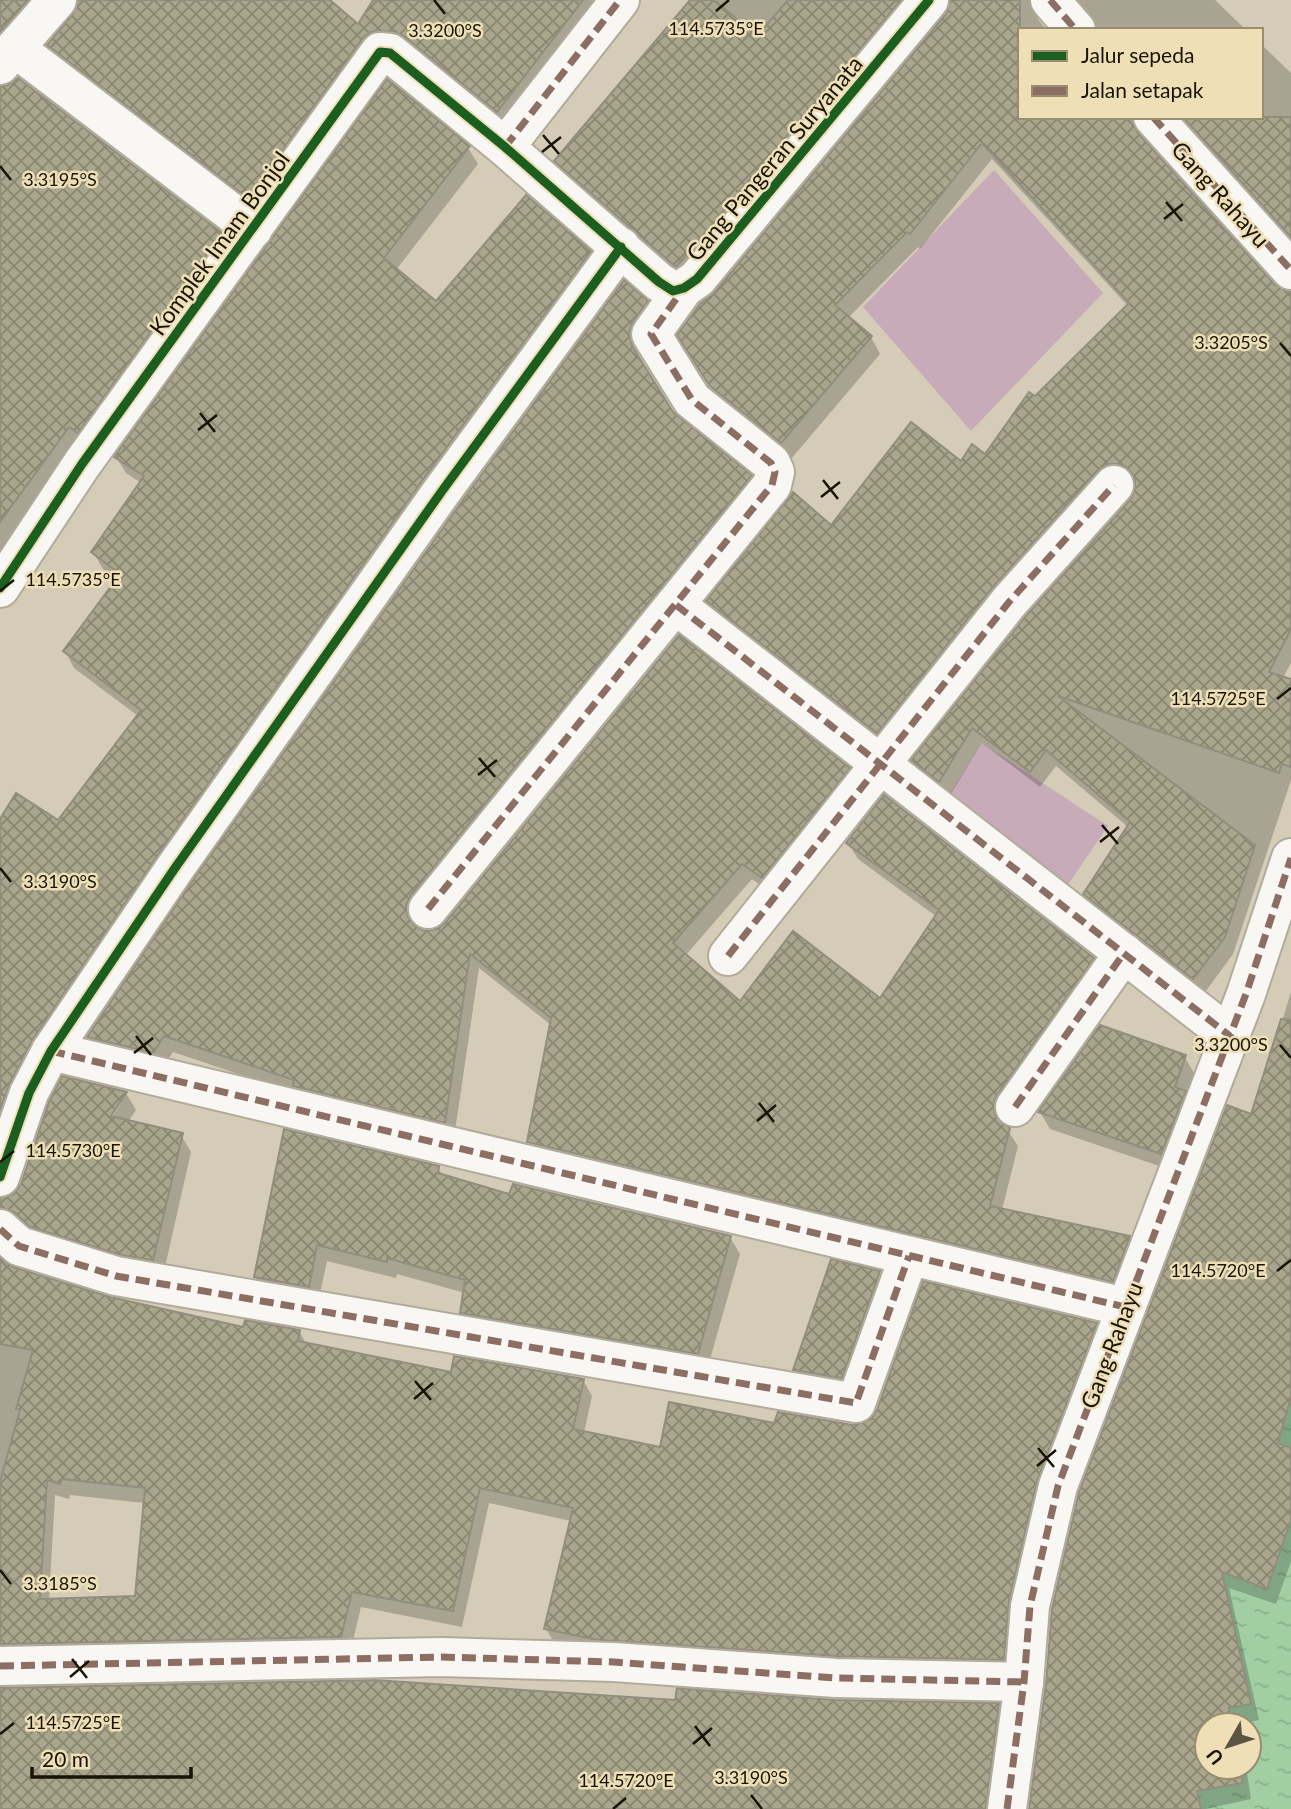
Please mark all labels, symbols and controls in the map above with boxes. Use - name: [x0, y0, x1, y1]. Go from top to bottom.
- text: 114.5735°E: [668, 17, 764, 39]
- text: 3.3200°S: [408, 19, 482, 41]
- legend: [1018, 28, 1263, 119]
- text: Jalur sepeda: [1081, 42, 1194, 67]
- street label: Gang Pangeran Suryanata: [680, 50, 868, 266]
- text: Jalan setapak: [1081, 77, 1204, 102]
- street label: Gang Rahayu: [1166, 135, 1276, 253]
- street label: Komplek Imam Bonjol: [143, 146, 295, 340]
- text: 3.3195°S: [23, 168, 97, 190]
- text: 3.3205°S: [1194, 331, 1268, 353]
- text: 114.5735°E: [25, 568, 121, 590]
- text: 114.5725°E: [1170, 687, 1266, 709]
- text: 3.3190°S: [23, 870, 97, 892]
- text: 3.3200°S: [1194, 1033, 1268, 1055]
- text: 114.5730°E: [25, 1139, 121, 1161]
- text: 114.5720°E: [1170, 1259, 1266, 1281]
- street label: Gang Rahayu: [1074, 1278, 1148, 1412]
- text: 3.3185°S: [23, 1572, 97, 1594]
- text: 114.5725°E: [25, 1711, 121, 1733]
- north arrow: [1193, 1711, 1263, 1781]
- scale bar: [32, 1736, 191, 1780]
- text: U: [1201, 1744, 1228, 1770]
- text: 20 m: [42, 1746, 89, 1771]
- text: 3.3190°S: [714, 1766, 788, 1788]
- text: 114.5720°E: [578, 1769, 674, 1791]

